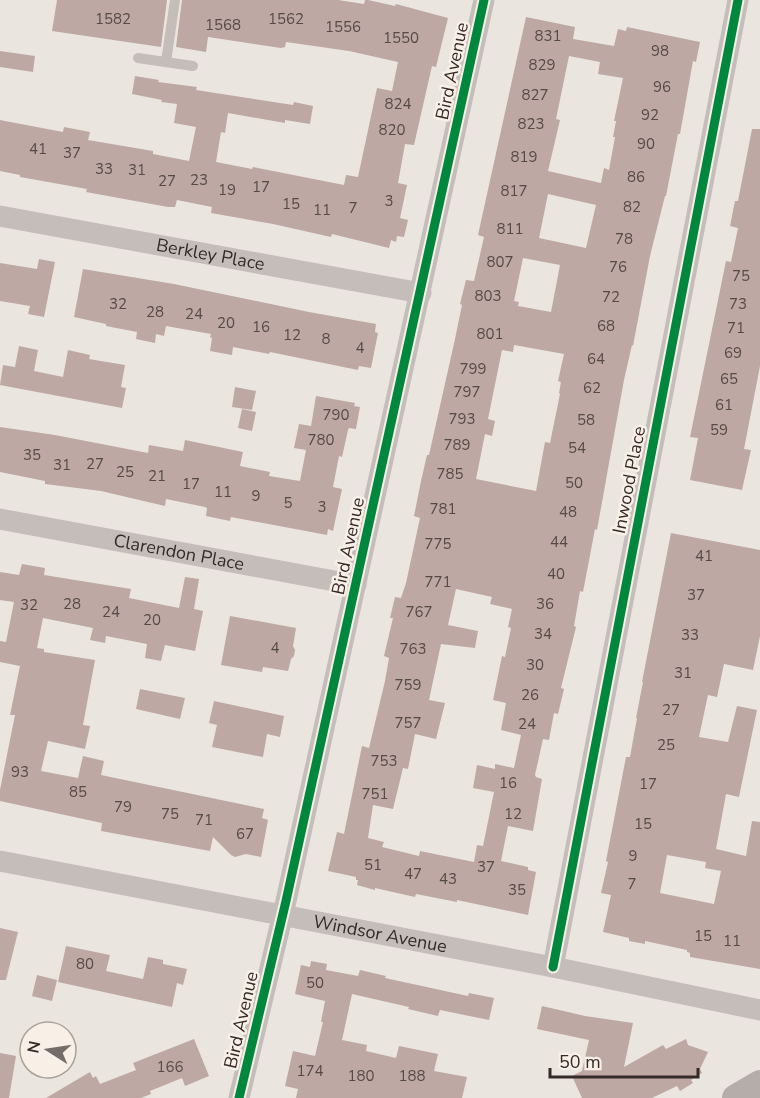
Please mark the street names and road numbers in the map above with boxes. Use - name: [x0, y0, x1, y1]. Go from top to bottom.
- street label: Bird Avenue: [430, 20, 474, 122]
- street label: Berkley Place: [154, 233, 267, 276]
- street label: Inwood Place: [607, 424, 651, 536]
- street label: Bird Avenue: [326, 495, 370, 597]
- street label: Clarendon Place: [112, 528, 246, 576]
- street label: Windsor Avenue: [311, 909, 449, 958]
- street label: Bird Avenue: [218, 969, 264, 1071]

